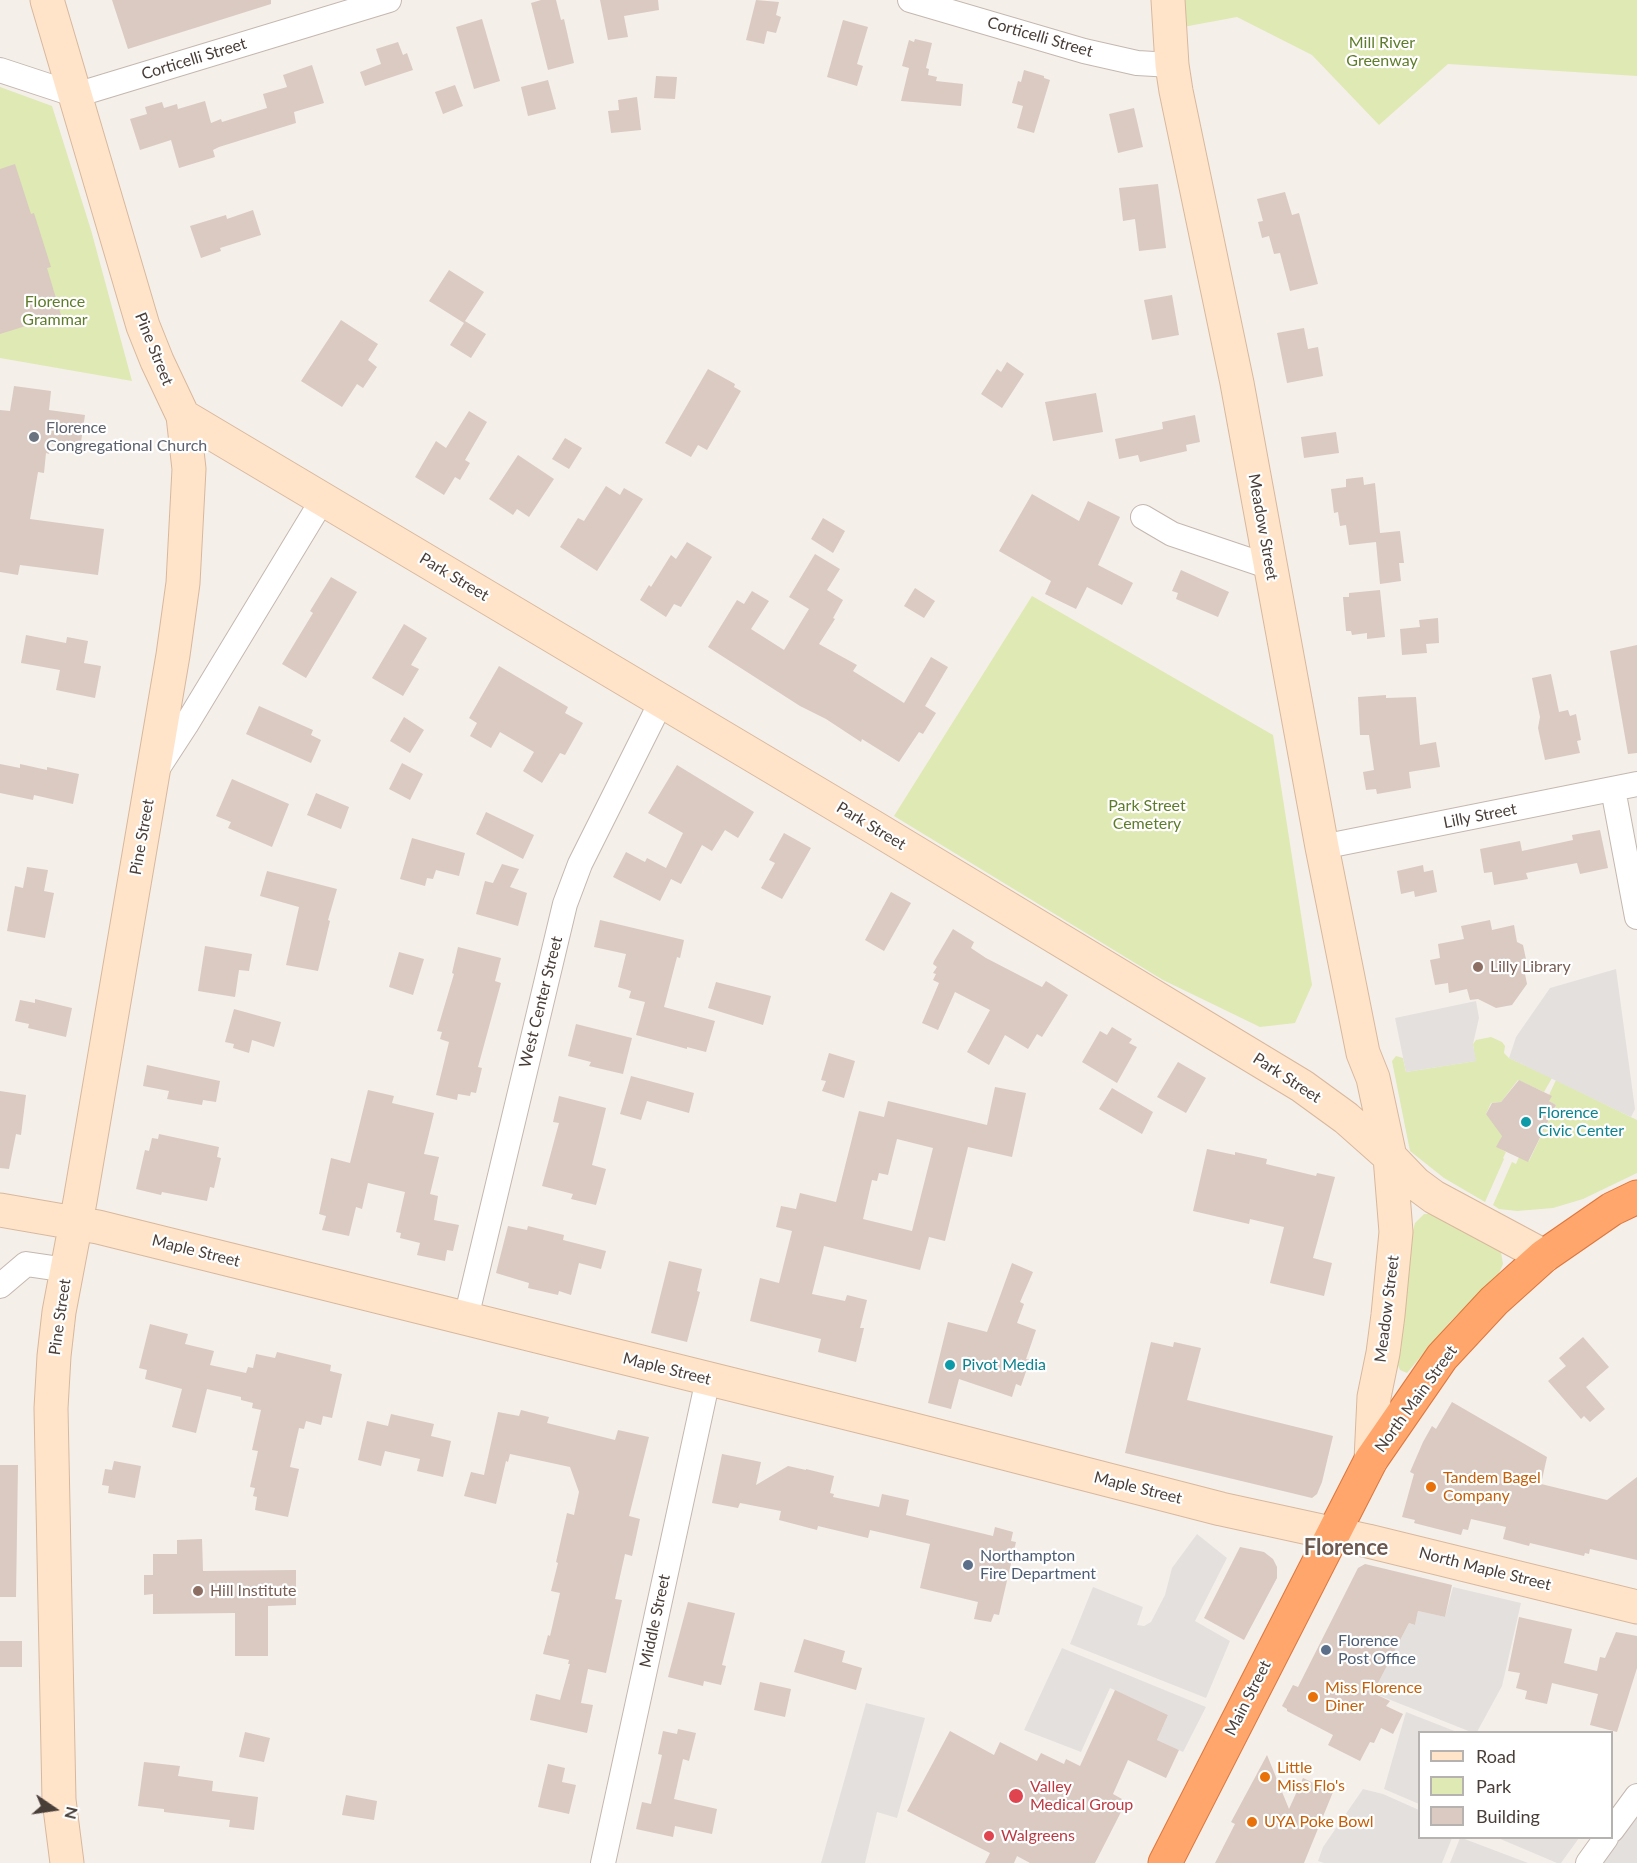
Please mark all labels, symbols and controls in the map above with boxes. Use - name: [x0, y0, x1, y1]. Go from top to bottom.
- street label: Corticelli Street: [985, 13, 1095, 61]
- park label: Mill River Greenway: [1346, 33, 1418, 71]
- street label: Corticelli Street: [139, 34, 249, 84]
- park label: Florence Grammar: [22, 292, 88, 330]
- street label: Pine Street: [131, 310, 177, 388]
- place label: Florence Congregational Church: [46, 418, 207, 456]
- marker: Florence Congregational Church: [27, 430, 41, 444]
- street label: Meadow Street: [1244, 472, 1282, 582]
- street label: Park Street: [416, 549, 492, 605]
- park label: Park Street Cemetery: [1108, 796, 1186, 834]
- street label: Pine Street: [126, 797, 158, 877]
- street label: Park Street: [833, 798, 909, 854]
- street label: Lilly Street: [1442, 800, 1518, 832]
- street label: West Center Street: [515, 934, 567, 1070]
- place label: Lilly Library: [1490, 957, 1571, 977]
- marker: Lilly Library: [1471, 960, 1485, 974]
- street label: Park Street: [1249, 1049, 1325, 1107]
- place label: Florence Civic Center: [1538, 1103, 1624, 1141]
- marker: Florence Civic Center: [1519, 1115, 1533, 1129]
- street label: Maple Street: [150, 1231, 242, 1271]
- street label: Meadow Street: [1371, 1254, 1403, 1364]
- street label: Pine Street: [45, 1278, 75, 1356]
- street label: North Main Street: [1371, 1342, 1461, 1456]
- street label: Maple Street: [621, 1349, 713, 1389]
- place label: Pivot Media: [962, 1355, 1046, 1375]
- marker: Pivot Media: [943, 1358, 957, 1372]
- street label: Maple Street: [1092, 1468, 1184, 1508]
- place label: Tandem Bagel Company: [1443, 1468, 1541, 1506]
- marker: Tandem Bagel Company: [1424, 1480, 1438, 1494]
- district label: Florence: [1304, 1535, 1388, 1561]
- street label: North Maple Street: [1417, 1543, 1553, 1595]
- place label: Northampton Fire Department: [980, 1546, 1096, 1584]
- marker: Northampton Fire Department: [961, 1558, 975, 1572]
- street label: Middle Street: [636, 1573, 674, 1669]
- place label: Hill Institute: [210, 1581, 296, 1601]
- marker: Hill Institute: [191, 1584, 205, 1598]
- place label: Florence Post Office: [1338, 1631, 1416, 1669]
- marker: Florence Post Office: [1319, 1643, 1333, 1657]
- street label: Main Street: [1221, 1657, 1275, 1739]
- place label: Miss Florence Diner: [1325, 1678, 1422, 1716]
- marker: Miss Florence Diner: [1306, 1690, 1320, 1704]
- legend: [1418, 1731, 1613, 1839]
- text: Road: [1476, 1745, 1516, 1767]
- place label: Little Miss Flo's: [1277, 1758, 1345, 1796]
- marker: Little Miss Flo's: [1258, 1770, 1272, 1784]
- text: Park: [1476, 1775, 1511, 1797]
- place label: Valley Medical Group: [1030, 1777, 1133, 1815]
- north arrow: [24, 1779, 84, 1839]
- marker: Valley Medical Group: [1007, 1787, 1025, 1805]
- text: N: [61, 1805, 83, 1821]
- text: Building: [1476, 1805, 1540, 1827]
- place label: UYA Poke Bowl: [1264, 1812, 1374, 1832]
- marker: UYA Poke Bowl: [1245, 1815, 1259, 1829]
- place label: Walgreens: [1001, 1826, 1075, 1846]
- marker: Walgreens: [982, 1829, 996, 1843]

